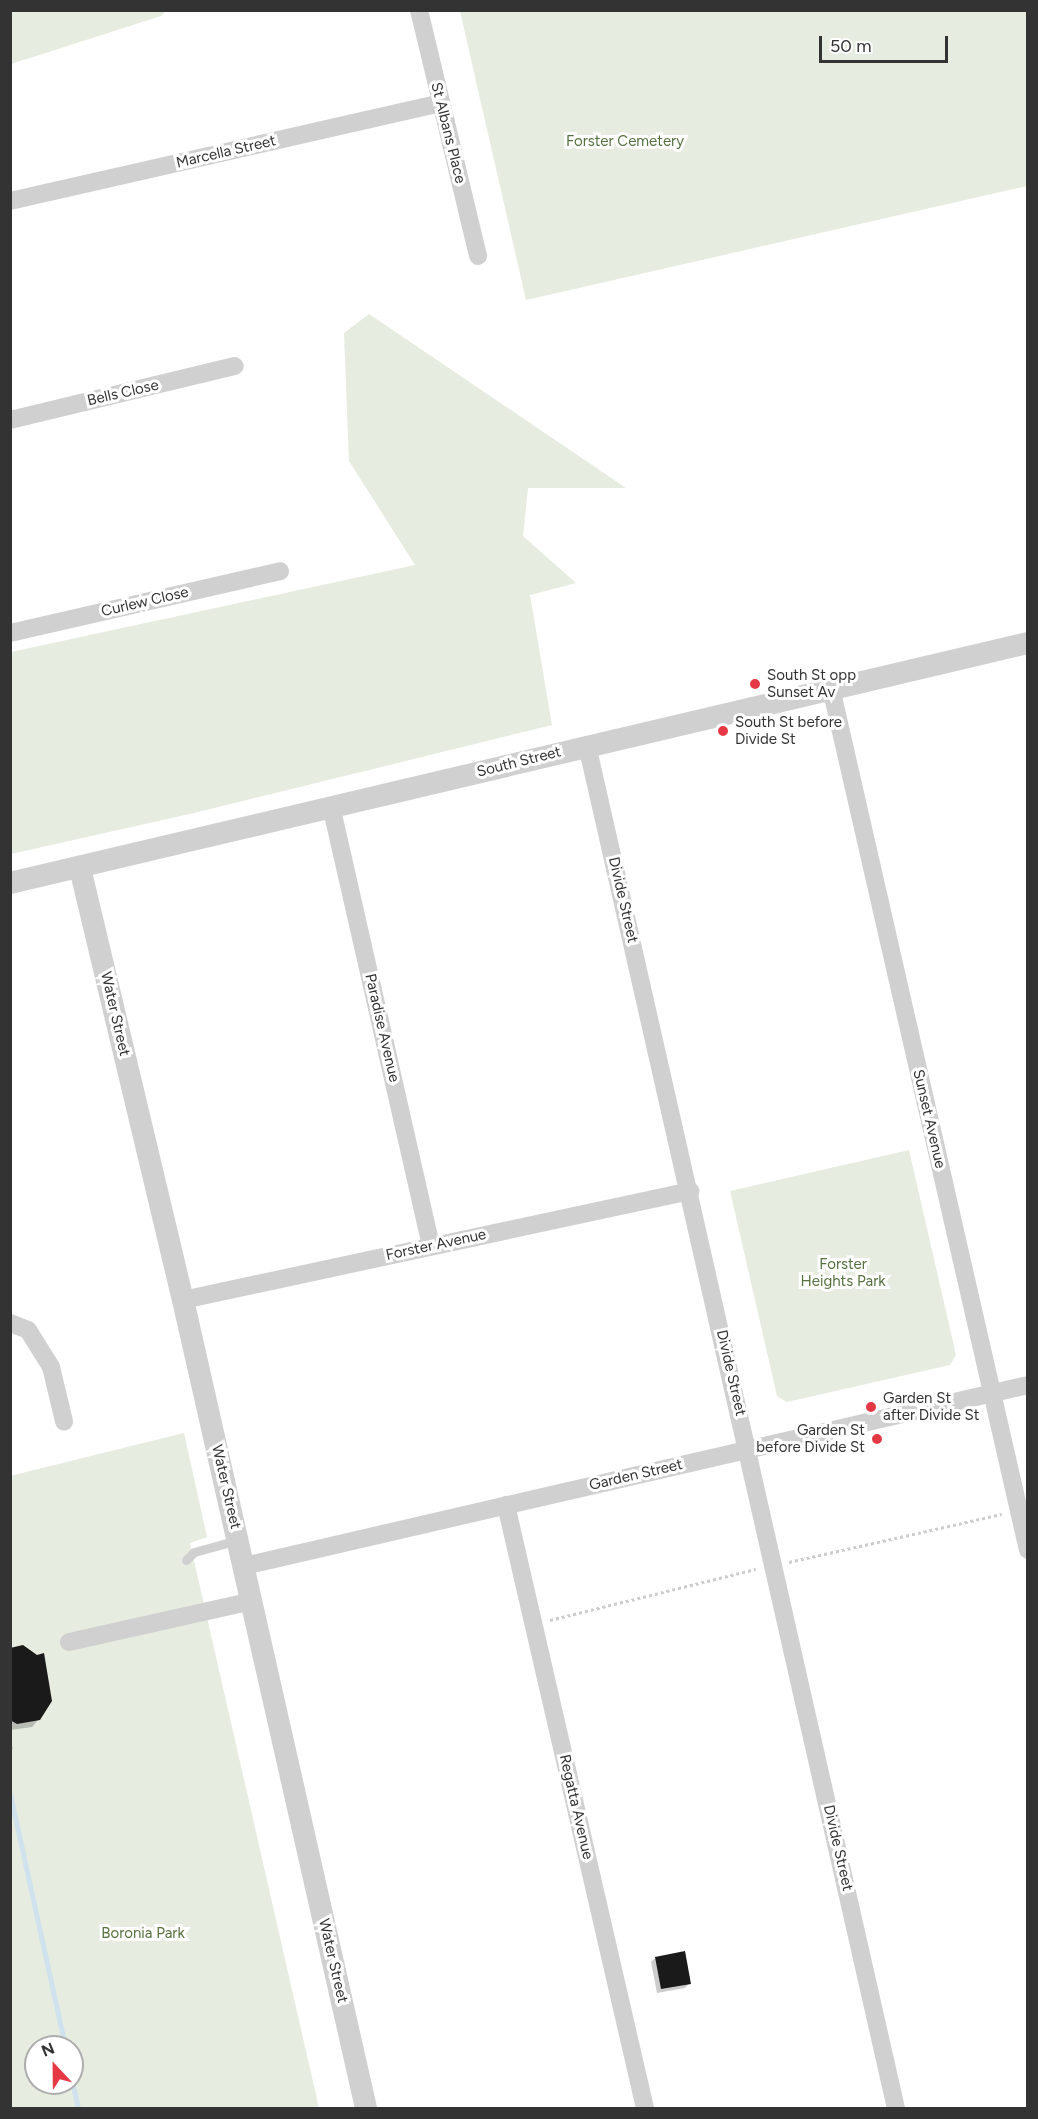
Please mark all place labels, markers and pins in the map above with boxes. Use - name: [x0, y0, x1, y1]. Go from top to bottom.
- place label: South St opp Sunset Av: [767, 666, 856, 701]
- marker: South St opp Sunset Av: [748, 677, 762, 691]
- place label: South St before Divide St: [735, 713, 842, 748]
- marker: South St before Divide St: [716, 724, 730, 738]
- place label: Garden St after Divide St: [883, 1389, 979, 1424]
- marker: Garden St after Divide St: [864, 1400, 878, 1414]
- place label: Garden St before Divide St: [756, 1421, 865, 1456]
- marker: Garden St before Divide St: [870, 1432, 884, 1446]

